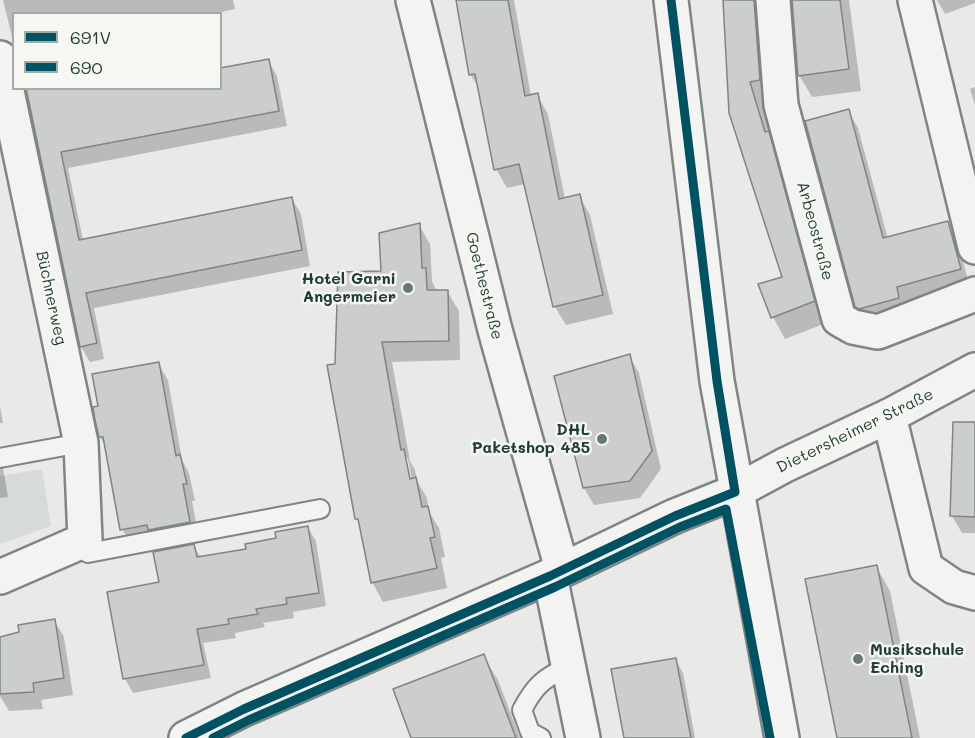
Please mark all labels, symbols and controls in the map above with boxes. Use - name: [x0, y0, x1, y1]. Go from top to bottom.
- legend: [12, 12, 222, 90]
- text: 691V: [70, 25, 111, 49]
- text: 690: [70, 55, 103, 79]
- street label: Arbeostraße: [793, 179, 837, 283]
- street label: Goethestraße: [461, 230, 507, 342]
- street label: Büchnerweg: [32, 249, 70, 347]
- place label: Hotel Garni Angermeier: [302, 269, 396, 307]
- marker: Hotel Garni Angermeier: [401, 281, 415, 295]
- street label: Dietersheimer Straße: [773, 385, 937, 477]
- place label: DHL Paketshop 485: [472, 420, 590, 458]
- marker: DHL Paketshop 485: [595, 432, 609, 446]
- place label: Musikschule Eching: [870, 640, 964, 678]
- marker: Musikschule Eching: [851, 652, 865, 666]

